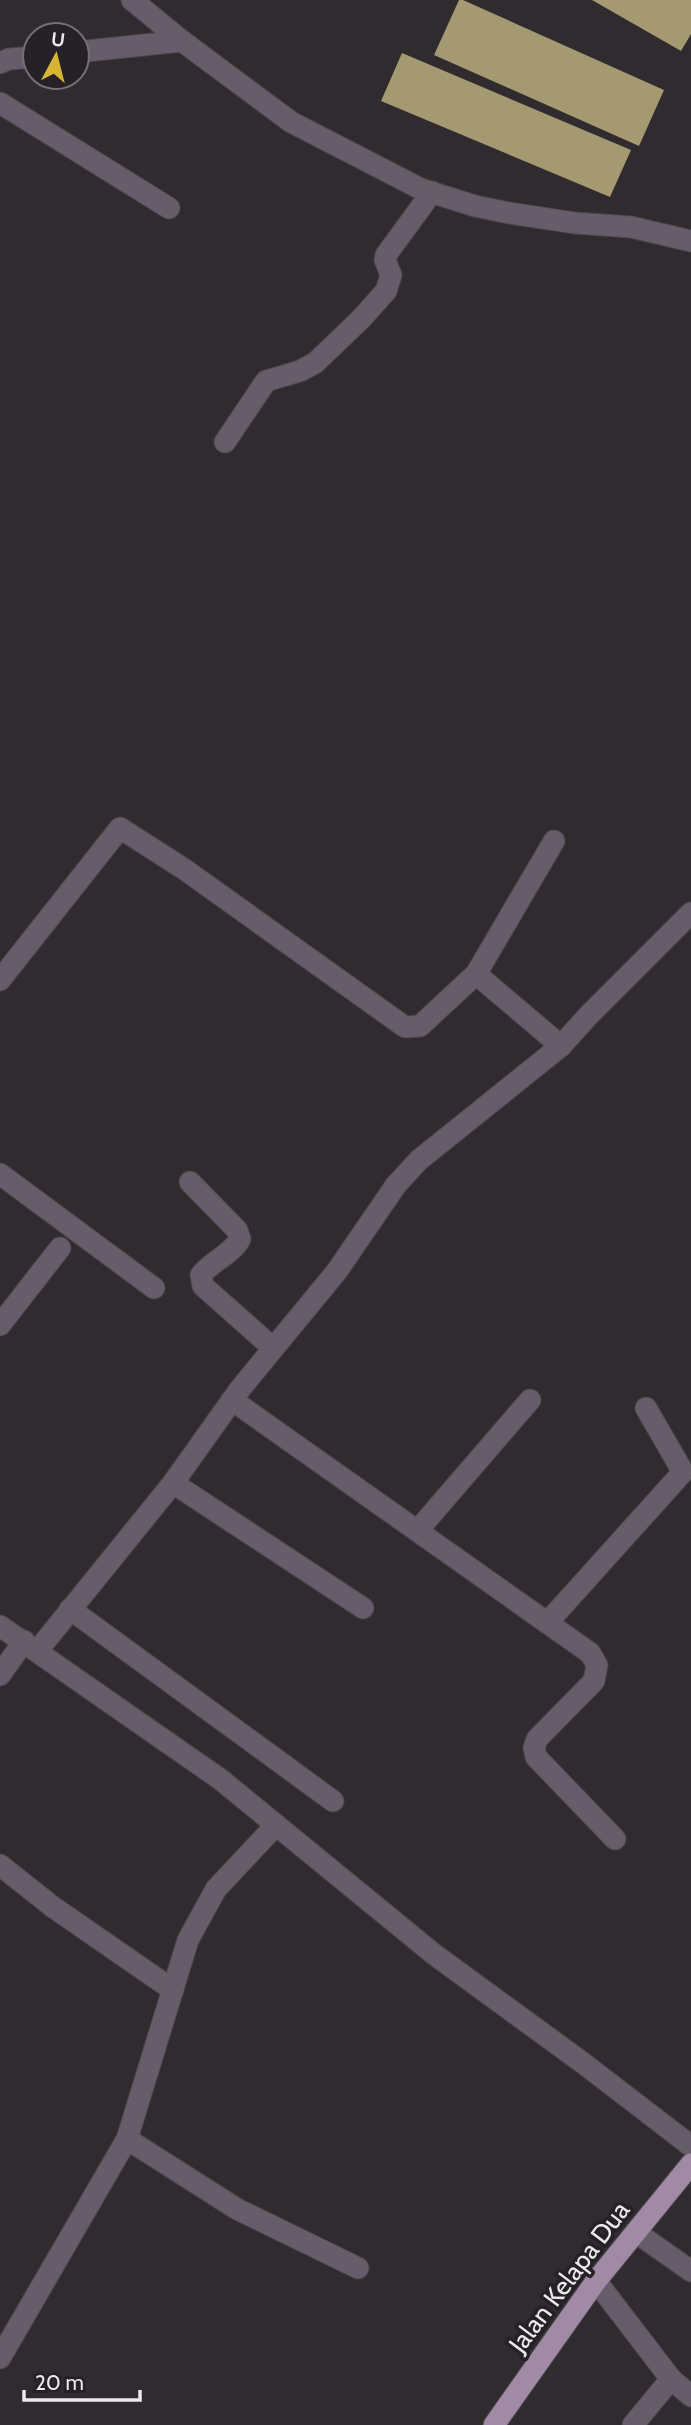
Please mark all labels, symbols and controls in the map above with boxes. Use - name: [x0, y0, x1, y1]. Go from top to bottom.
- north arrow: [21, 21, 91, 91]
- text: U: [50, 27, 66, 52]
- street label: Jalan Kelapa Dua: [501, 2195, 637, 2360]
- scale bar: [24, 2358, 140, 2402]
- text: 20 m: [35, 2370, 84, 2395]

